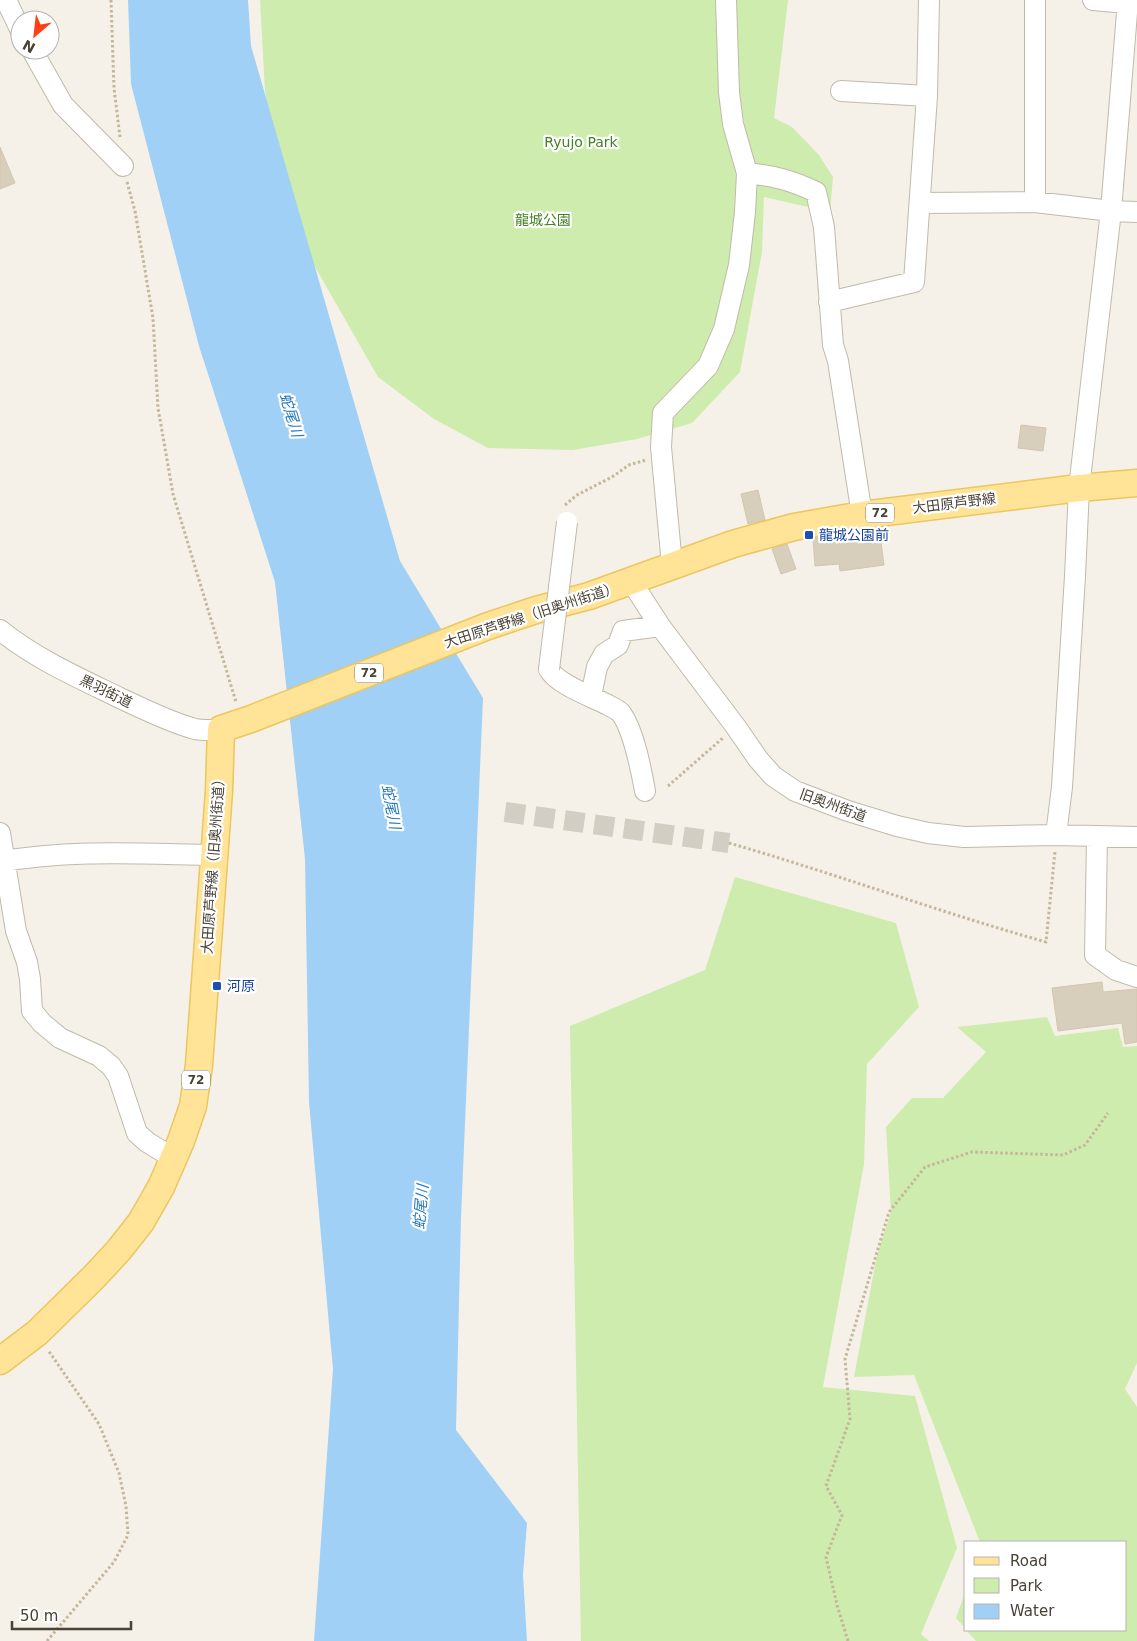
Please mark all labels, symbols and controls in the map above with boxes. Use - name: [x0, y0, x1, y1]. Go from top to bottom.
- north arrow: [10, 10, 60, 60]
- text: N: [20, 37, 38, 56]
- park label: Ryujo Park: [544, 134, 619, 150]
- park label: 龍城公園: [515, 212, 571, 228]
- water label: 蛇尾川: [276, 391, 307, 441]
- street label: 大田原芦野線: [911, 490, 997, 516]
- road number: 72: [866, 503, 894, 522]
- place label: 龍城公園前: [819, 527, 889, 543]
- marker: 龍城公園前: [803, 529, 815, 541]
- street label: 大田原芦野線（旧奥州街道）: [442, 579, 620, 651]
- road number: 72: [355, 664, 383, 682]
- street label: 黒羽街道: [77, 672, 135, 710]
- street label: 大田原芦野線（旧奥州街道）: [199, 772, 227, 954]
- water label: 蛇尾川: [378, 783, 405, 833]
- street label: 旧奥州街道: [797, 786, 869, 824]
- place label: 河原: [227, 978, 255, 994]
- marker: 河原: [211, 980, 223, 992]
- road number: 72: [182, 1070, 210, 1090]
- water label: 蛇尾川: [410, 1182, 432, 1230]
- legend: [964, 1541, 1127, 1631]
- text: Road: [1010, 1552, 1048, 1570]
- text: Park: [1010, 1577, 1043, 1595]
- scale bar: [12, 1598, 131, 1630]
- text: Water: [1010, 1602, 1055, 1620]
- text: 50 m: [20, 1607, 58, 1625]

